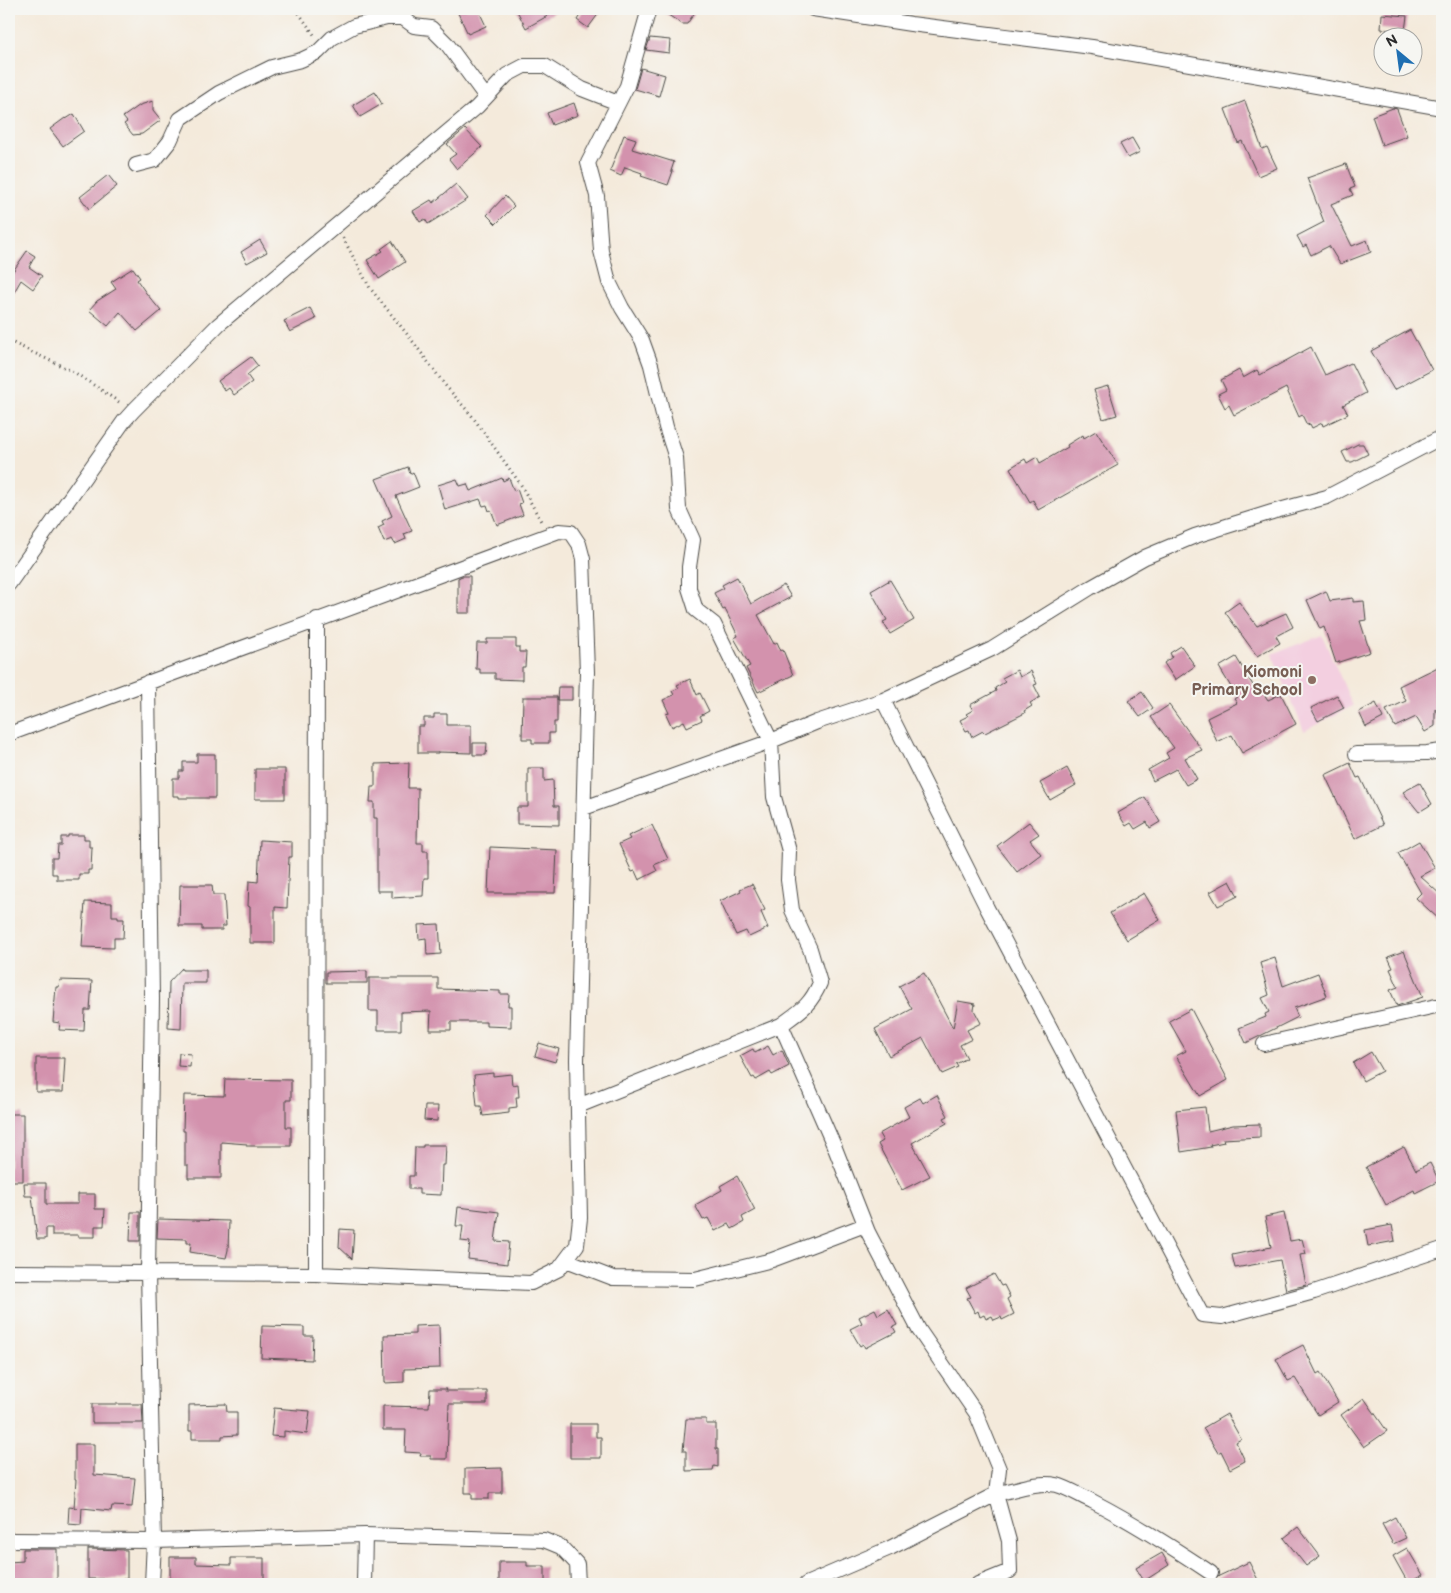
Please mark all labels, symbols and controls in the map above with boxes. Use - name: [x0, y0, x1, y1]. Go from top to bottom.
- north arrow: [1374, 28, 1424, 78]
- text: N: [1383, 31, 1401, 51]
- place label: Kiomoni Primary School: [1192, 663, 1302, 700]
- marker: Kiomoni Primary School: [1306, 674, 1318, 686]

